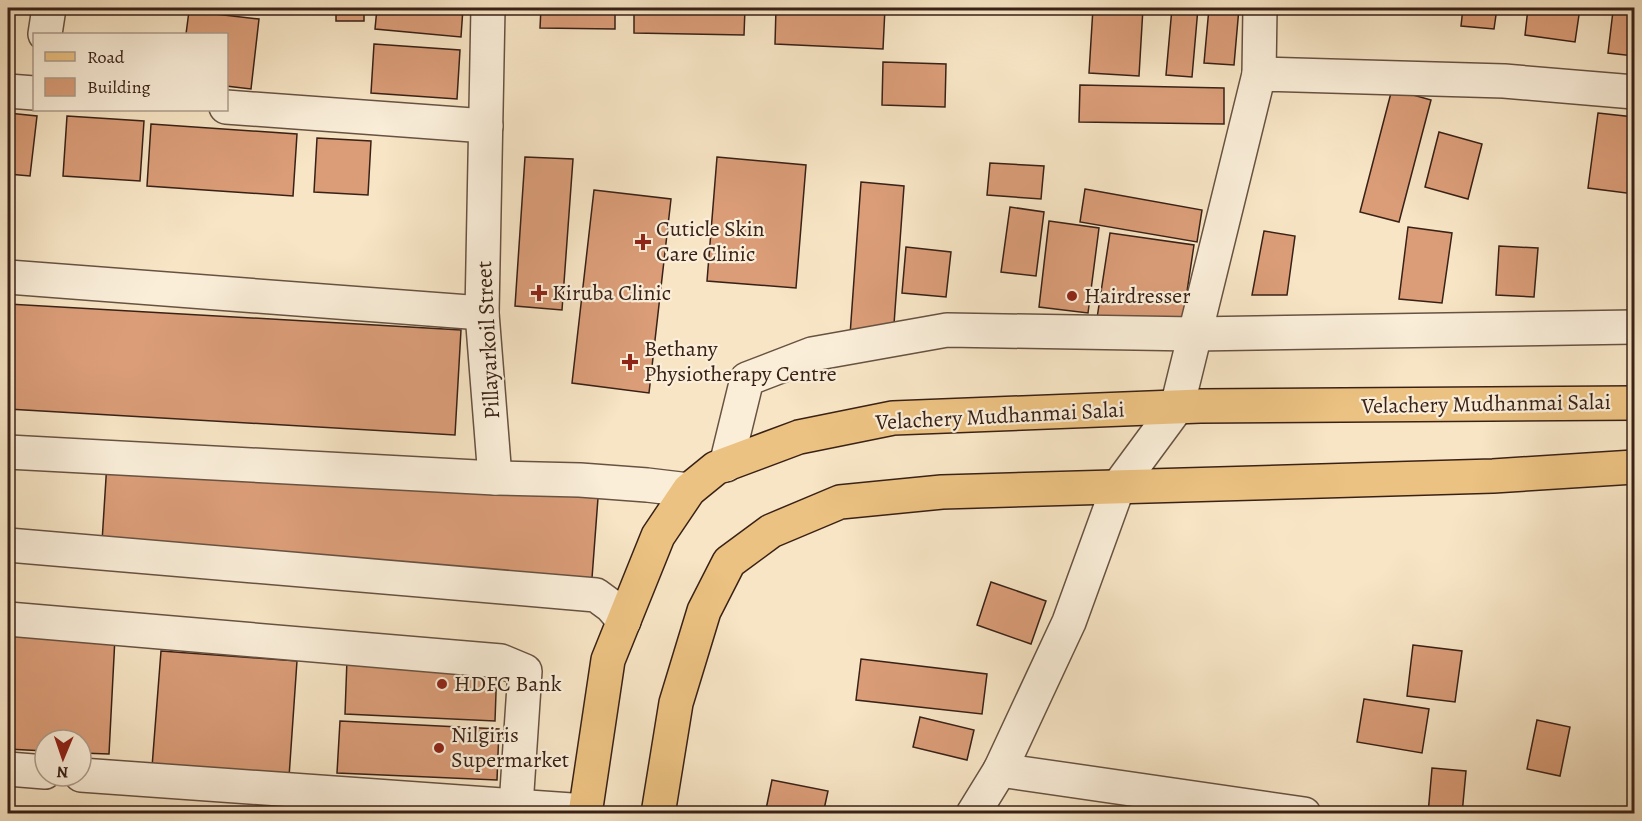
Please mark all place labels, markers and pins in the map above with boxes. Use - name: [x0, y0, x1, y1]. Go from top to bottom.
- place label: Cuticle Skin Care Clinic: [656, 214, 765, 269]
- marker: Cuticle Skin Care Clinic: [634, 233, 652, 251]
- place label: Kiruba Clinic: [552, 278, 671, 308]
- place label: Hairdresser: [1084, 281, 1191, 311]
- marker: Kiruba Clinic: [530, 284, 548, 302]
- marker: Hairdresser: [1065, 289, 1079, 303]
- place label: Bethany Physiotherapy Centre: [644, 334, 837, 389]
- marker: Bethany Physiotherapy Centre: [621, 353, 639, 371]
- place label: HDFC Bank: [454, 669, 562, 699]
- marker: HDFC Bank: [435, 677, 449, 691]
- place label: Nilgiris Supermarket: [451, 720, 569, 775]
- marker: Nilgiris Supermarket: [432, 741, 446, 755]

